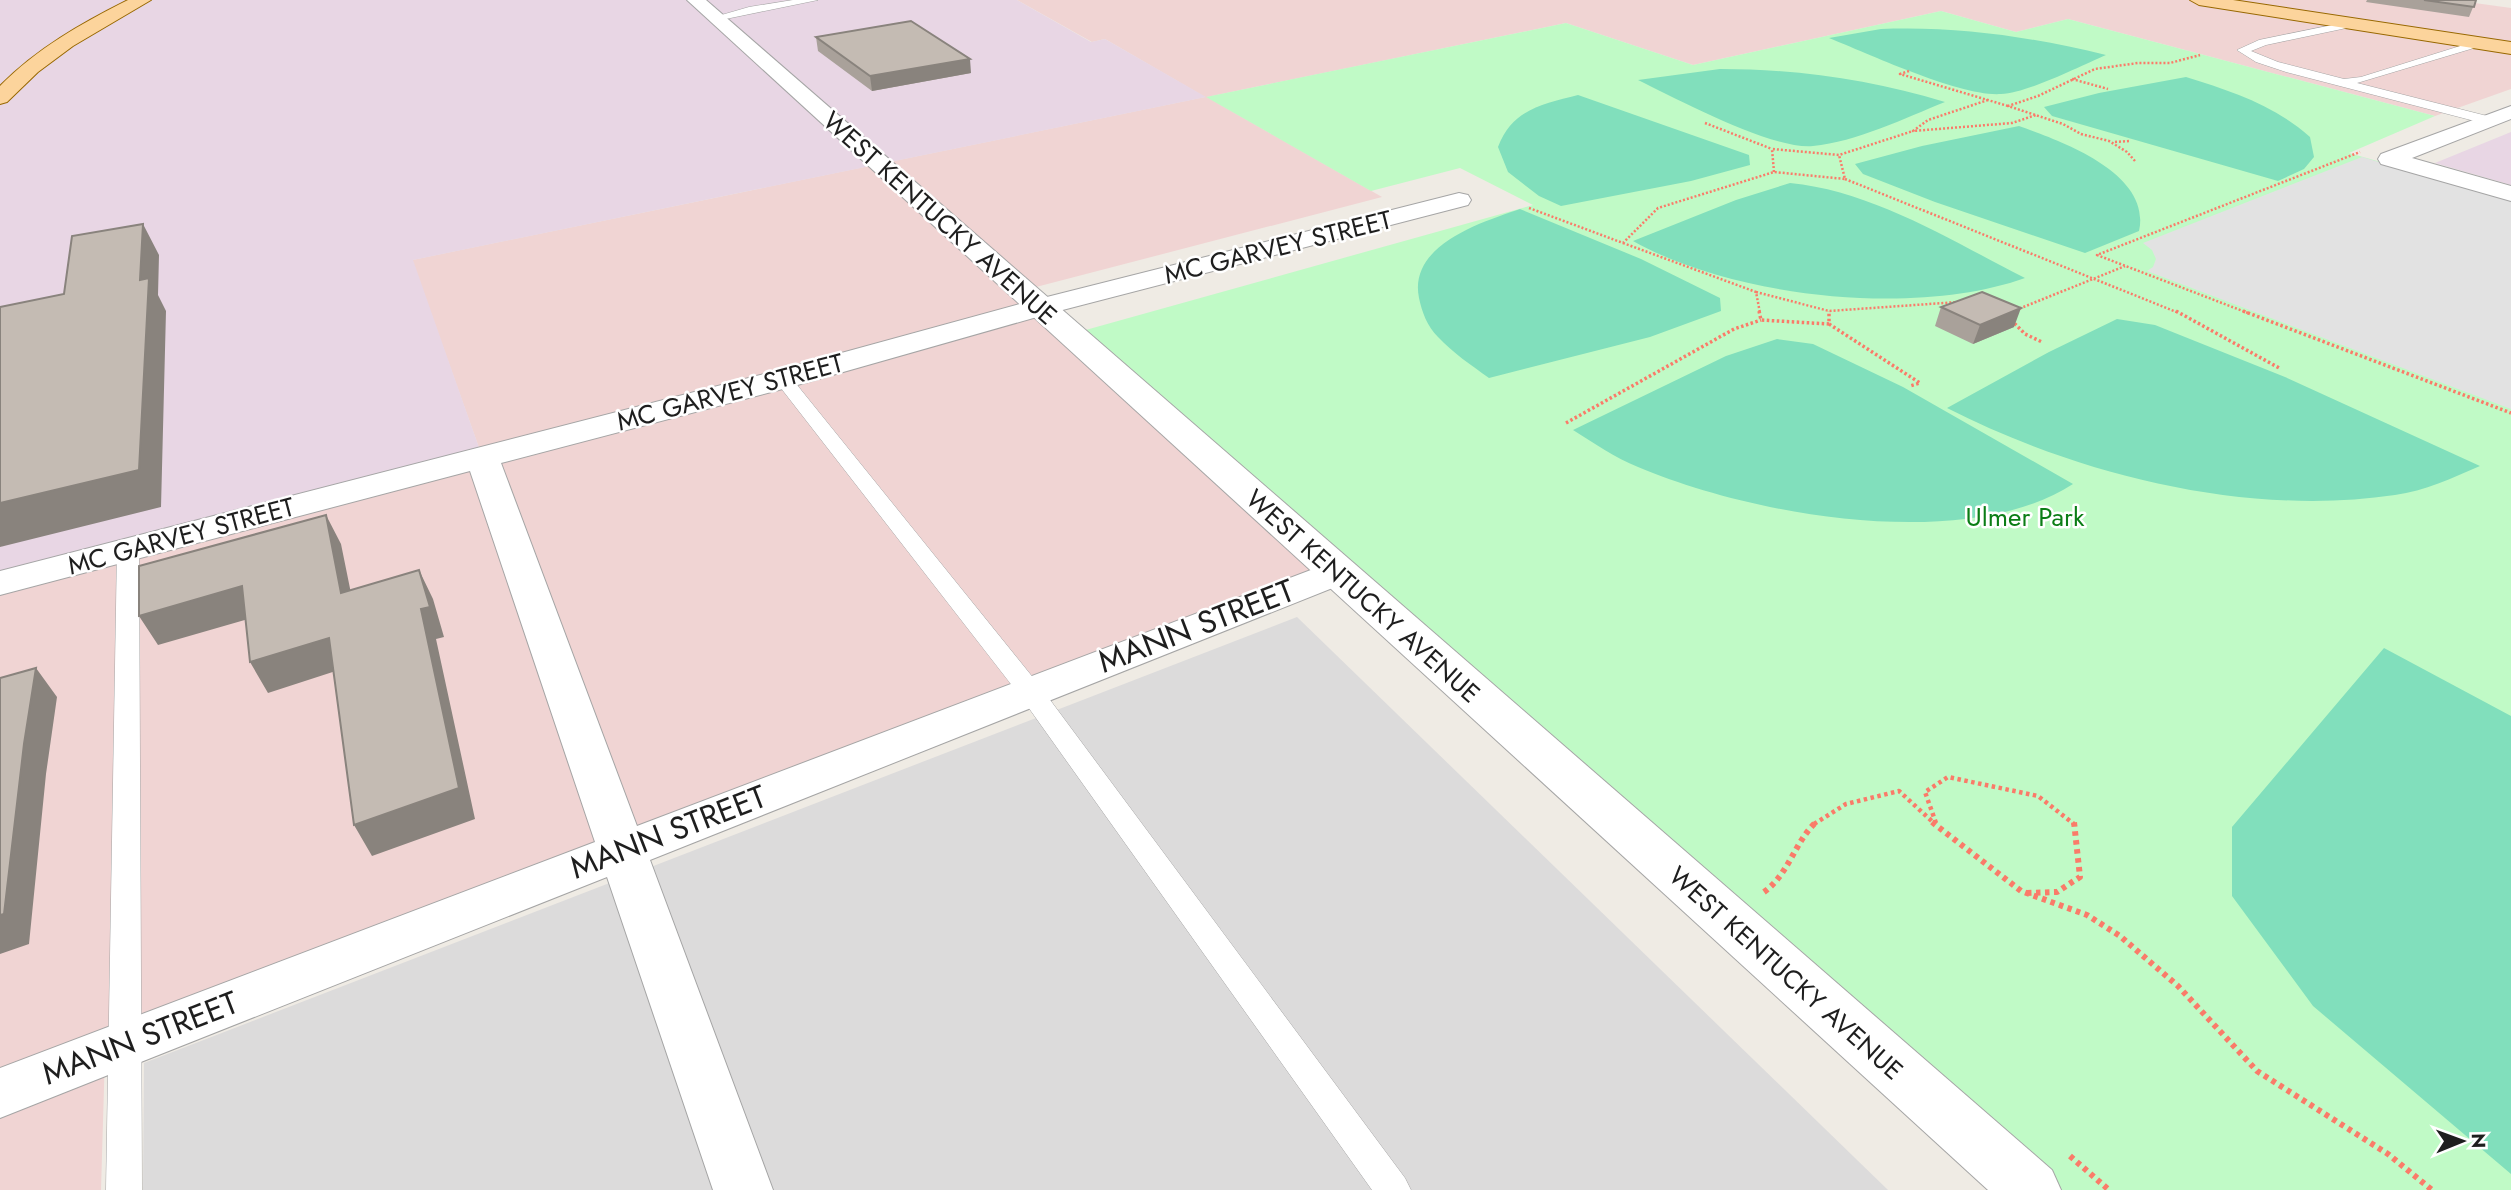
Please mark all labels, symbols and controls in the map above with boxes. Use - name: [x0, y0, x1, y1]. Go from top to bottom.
- street label: WEST KENTUCKY AVENUE: [814, 102, 1066, 334]
- street label: MC GARVEY STREET: [1160, 200, 1396, 294]
- street label: MC GARVEY STREET: [612, 343, 848, 441]
- street label: WEST KENTUCKY AVENUE: [1237, 480, 1489, 712]
- street label: MC GARVEY STREET: [63, 487, 299, 585]
- park label: Ulmer Park: [1966, 498, 2085, 536]
- street label: MANN STREET: [1091, 567, 1301, 685]
- street label: MANN STREET: [563, 773, 773, 891]
- street label: WEST KENTUCKY AVENUE: [1660, 857, 1912, 1089]
- street label: MANN STREET: [35, 979, 245, 1097]
- north arrow: [2427, 1106, 2497, 1176]
- text: N: [2465, 1133, 2492, 1148]

